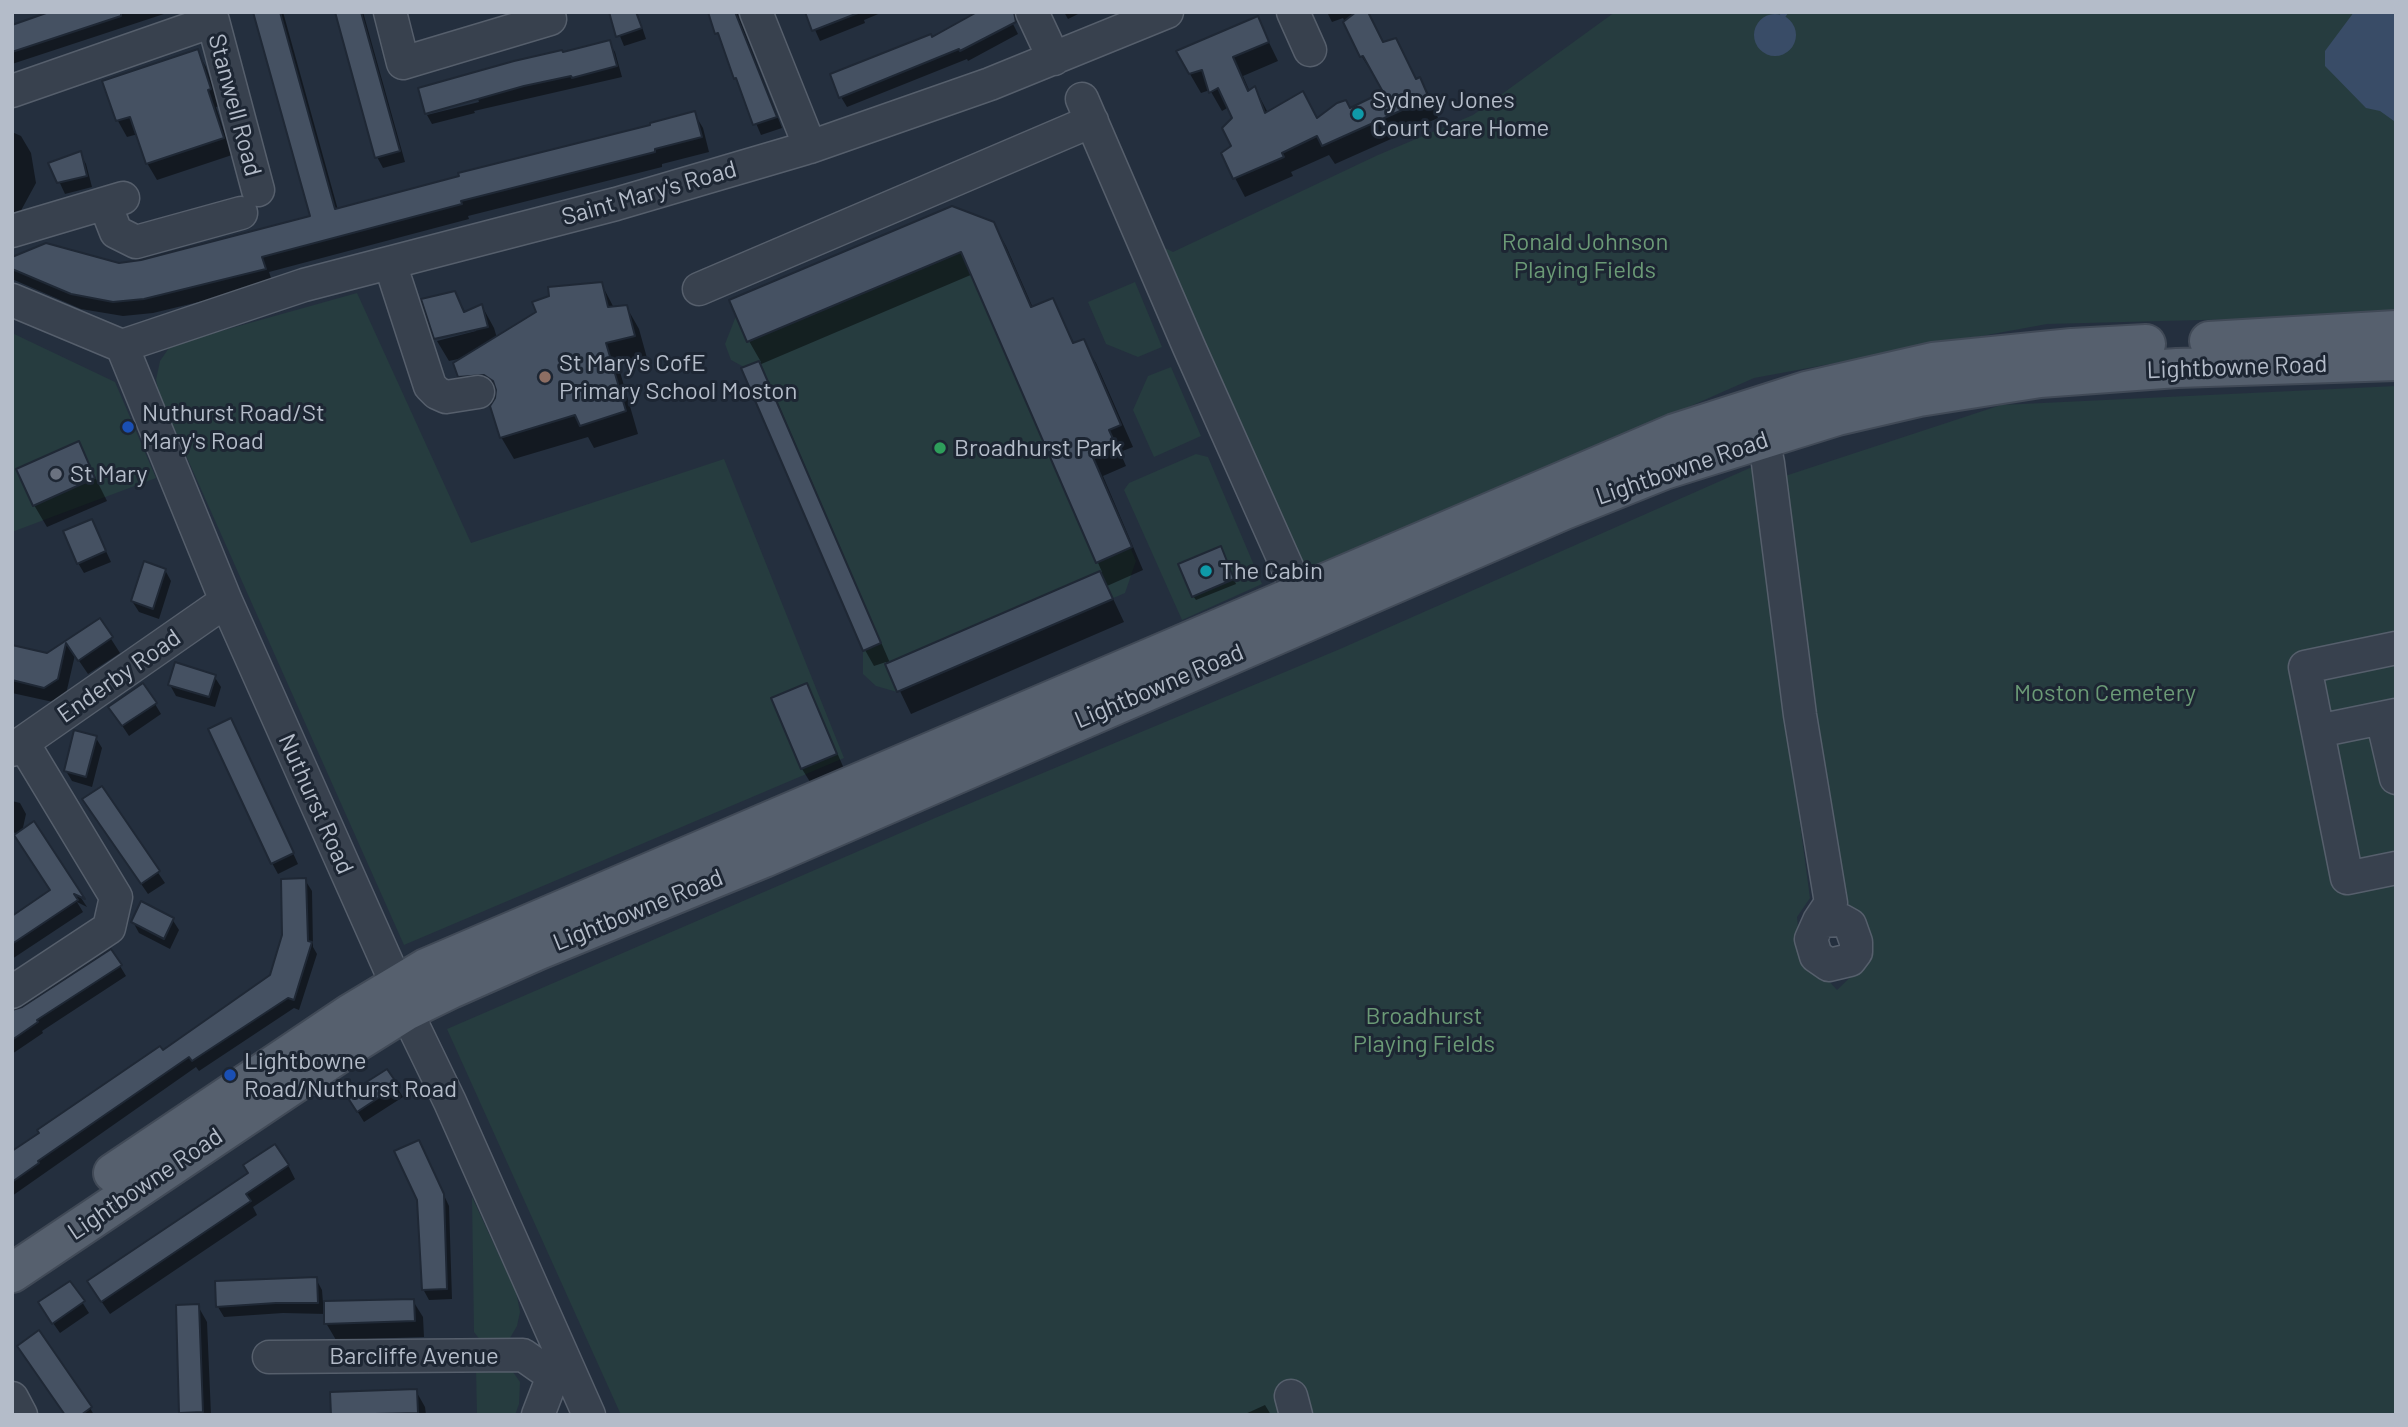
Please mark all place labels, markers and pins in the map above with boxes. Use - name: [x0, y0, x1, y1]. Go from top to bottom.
- place label: Sydney Jones Court Care Home: [1372, 86, 1549, 142]
- marker: Sydney Jones Court Care Home: [1350, 106, 1366, 122]
- place label: St Mary's CofE Primary School Moston: [559, 349, 797, 405]
- marker: St Mary's CofE Primary School Moston: [537, 369, 553, 385]
- place label: Nuthurst Road/St Mary's Road: [142, 399, 325, 455]
- marker: Nuthurst Road/St Mary's Road: [120, 419, 136, 435]
- place label: Broadhurst Park: [954, 434, 1123, 462]
- marker: Broadhurst Park: [932, 440, 948, 456]
- place label: St Mary: [70, 460, 147, 488]
- marker: St Mary: [48, 466, 64, 482]
- place label: The Cabin: [1220, 557, 1323, 585]
- marker: The Cabin: [1198, 563, 1214, 579]
- place label: Lightbowne Road/Nuthurst Road: [244, 1047, 457, 1103]
- marker: Lightbowne Road/Nuthurst Road: [222, 1067, 238, 1083]

